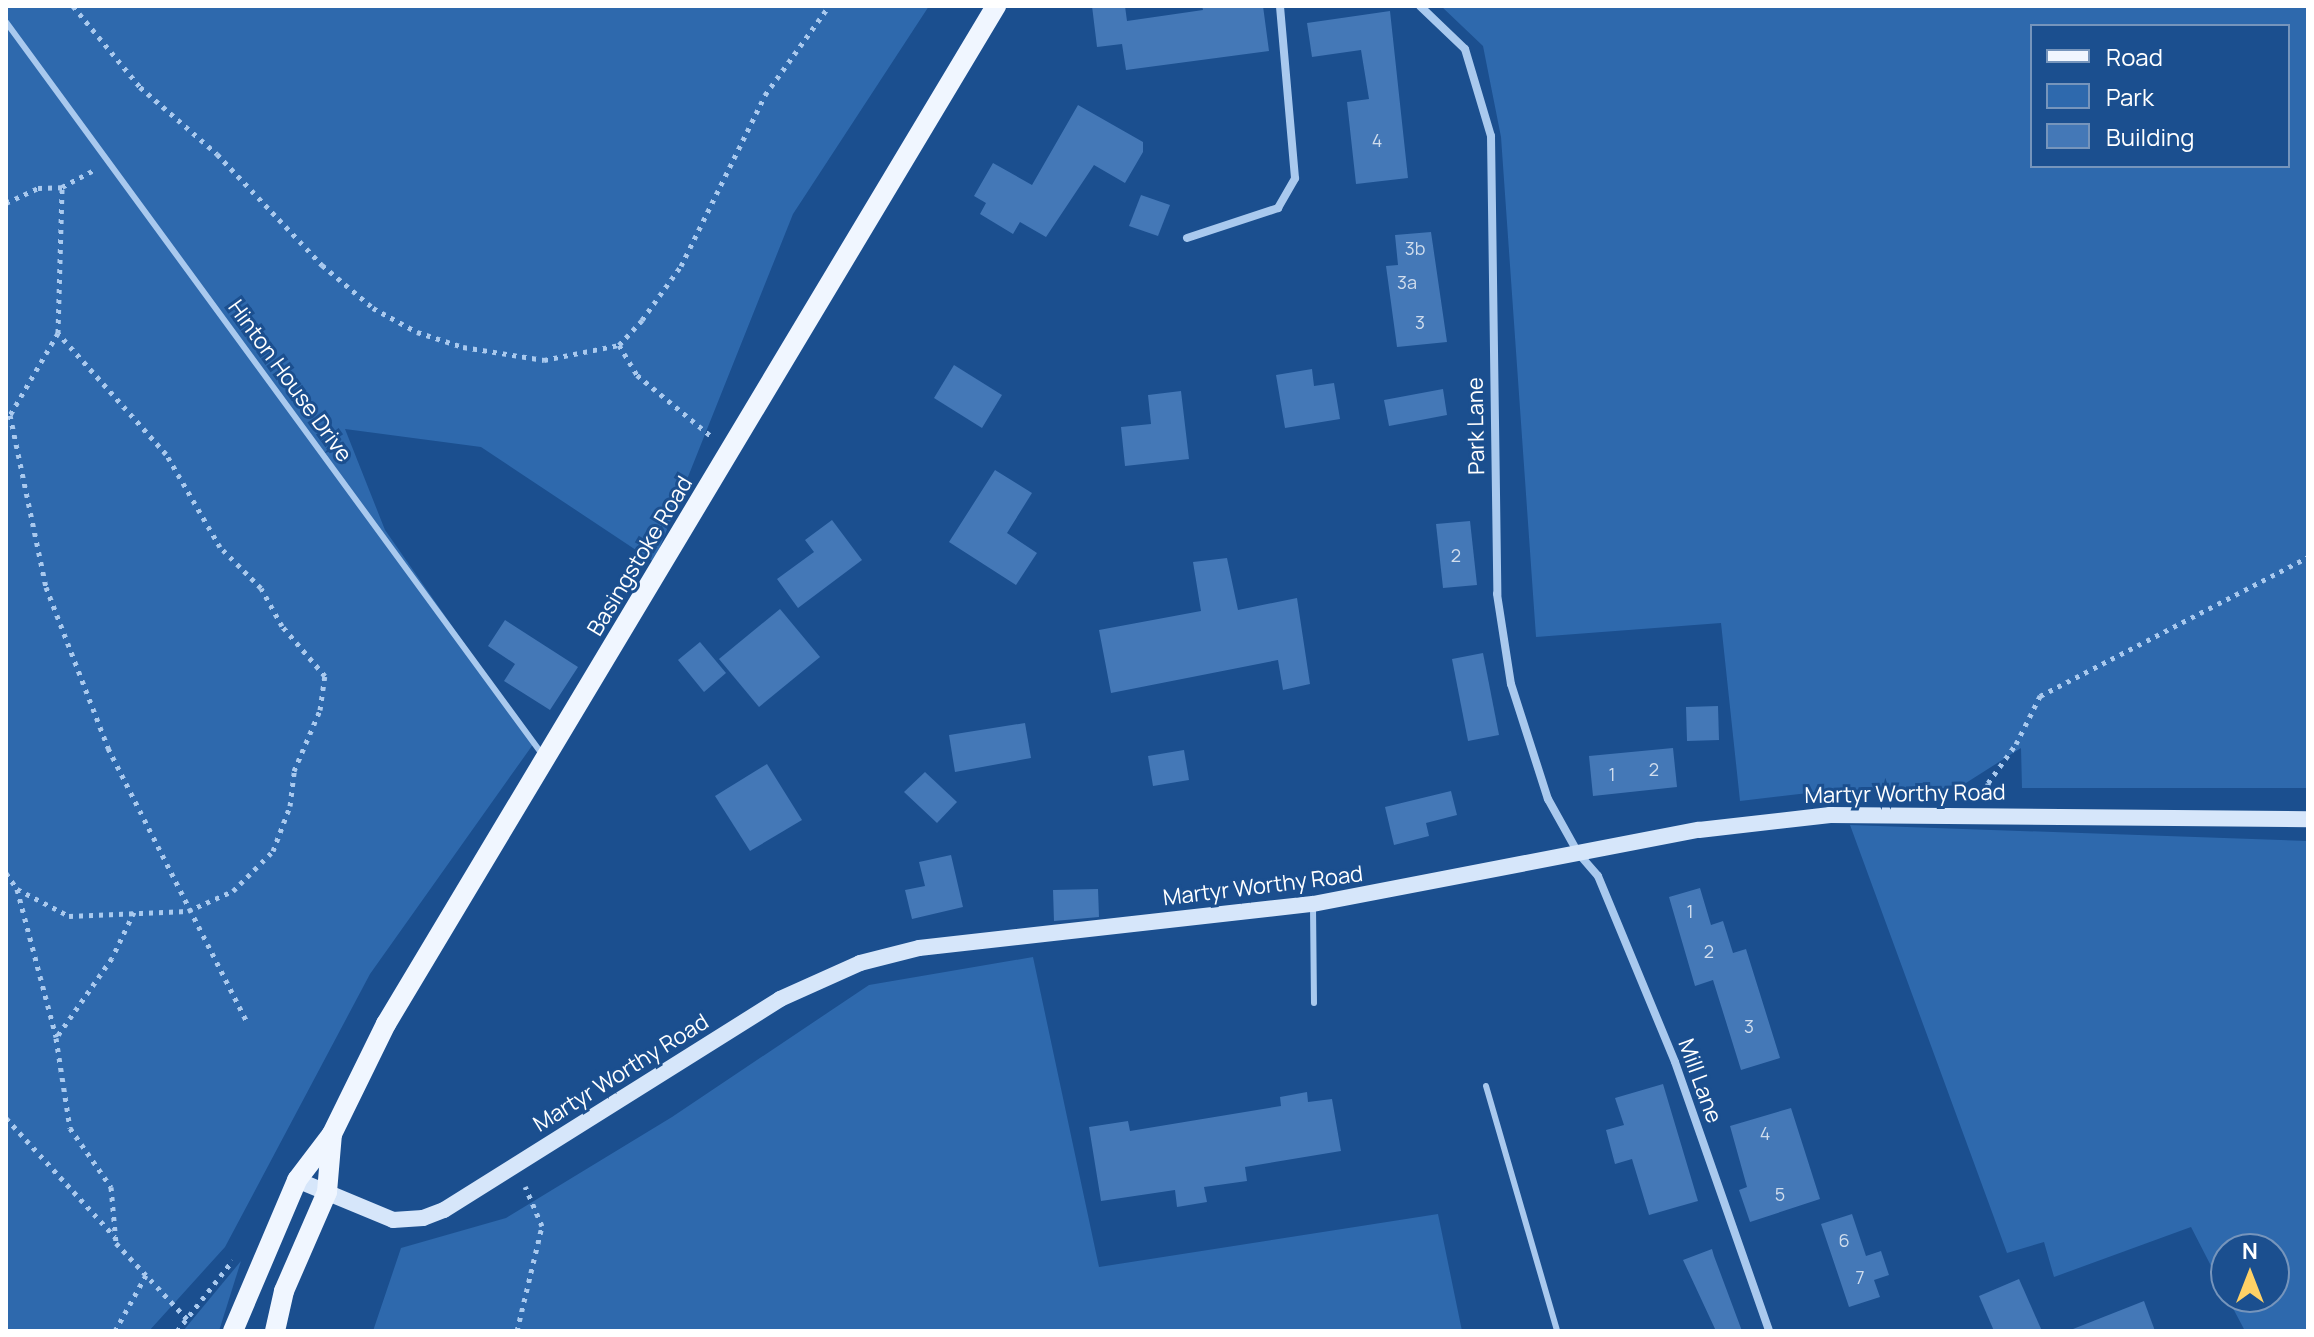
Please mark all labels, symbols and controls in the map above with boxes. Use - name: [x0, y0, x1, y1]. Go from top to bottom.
- legend: [2030, 24, 2290, 168]
- text: Road: [2106, 40, 2163, 73]
- text: Park: [2106, 80, 2154, 113]
- text: Building: [2106, 120, 2194, 153]
- house number: 4: [1372, 129, 1382, 151]
- house number: 3b: [1405, 237, 1425, 259]
- house number: 3a: [1397, 271, 1417, 293]
- street label: Hinton House Drive: [222, 295, 358, 467]
- house number: 3: [1415, 311, 1425, 333]
- street label: Park Lane: [1462, 377, 1490, 475]
- street label: Basingstoke Road: [582, 471, 698, 641]
- house number: 2: [1451, 544, 1461, 566]
- house number: 2: [1649, 758, 1659, 780]
- house number: 1: [1608, 763, 1616, 785]
- street label: Martyr Worthy Road: [1804, 779, 2006, 809]
- street label: Martyr Worthy Road: [1161, 861, 1365, 911]
- house number: 1: [1686, 900, 1694, 922]
- house number: 2: [1704, 940, 1714, 962]
- street label: Martyr Worthy Road: [529, 1008, 713, 1138]
- house number: 3: [1744, 1015, 1754, 1037]
- street label: Mill Lane: [1673, 1035, 1727, 1127]
- house number: 4: [1760, 1122, 1770, 1144]
- house number: 5: [1775, 1183, 1785, 1205]
- house number: 6: [1838, 1229, 1850, 1251]
- north arrow: [2210, 1233, 2290, 1313]
- text: N: [2242, 1236, 2258, 1266]
- house number: 7: [1855, 1266, 1865, 1288]

